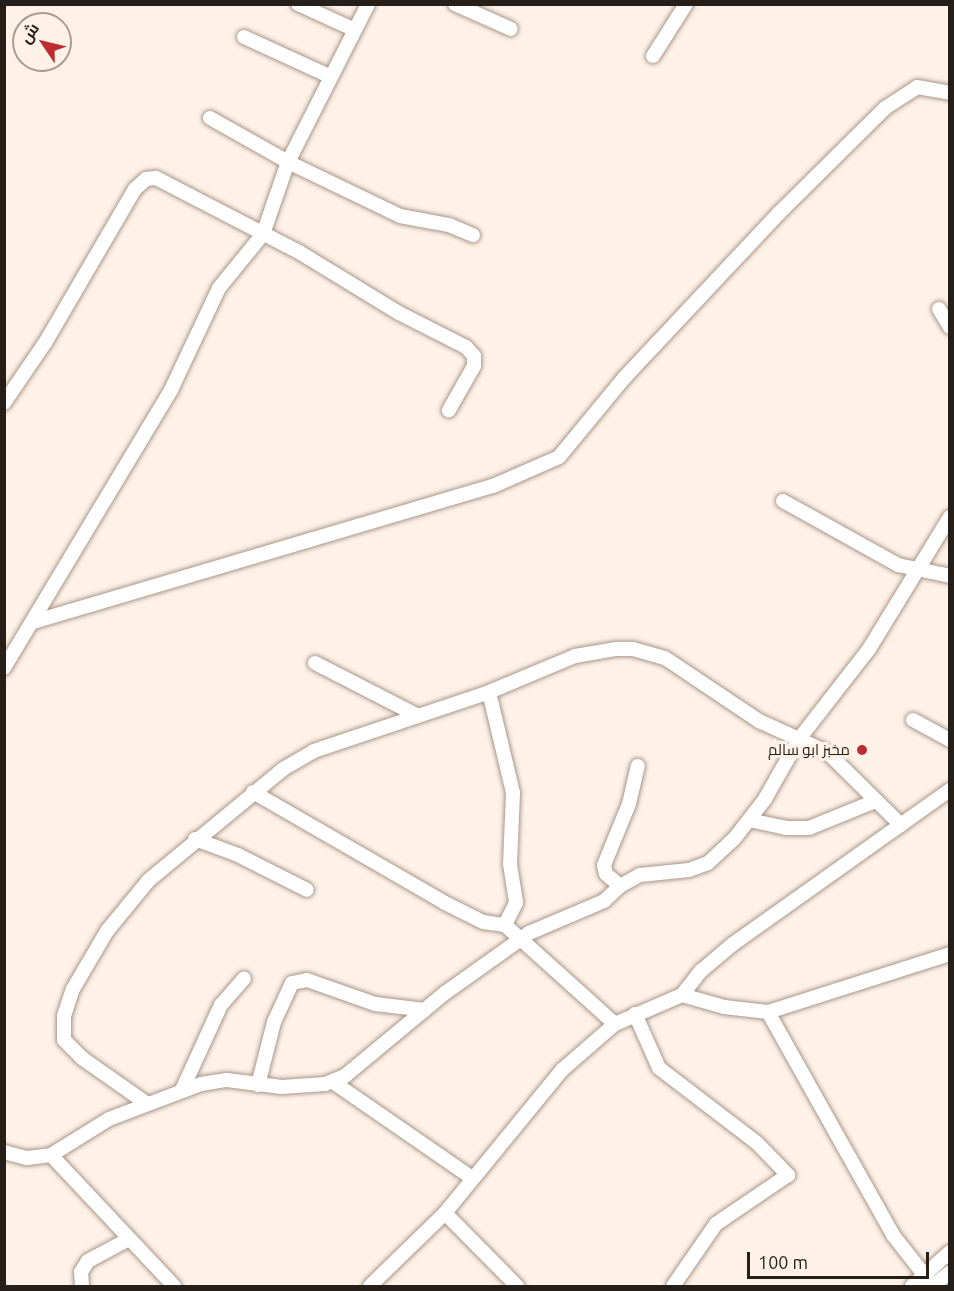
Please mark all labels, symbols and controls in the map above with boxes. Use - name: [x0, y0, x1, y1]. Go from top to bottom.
- north arrow: [12, 12, 72, 72]
- text: ش: [16, 19, 42, 46]
- place label: مخبز ابو سالم: [768, 741, 850, 759]
- marker: مخبز ابو سالم: [855, 743, 869, 757]
- scale bar: [750, 1240, 932, 1278]
- text: 100 m: [758, 1252, 808, 1272]

